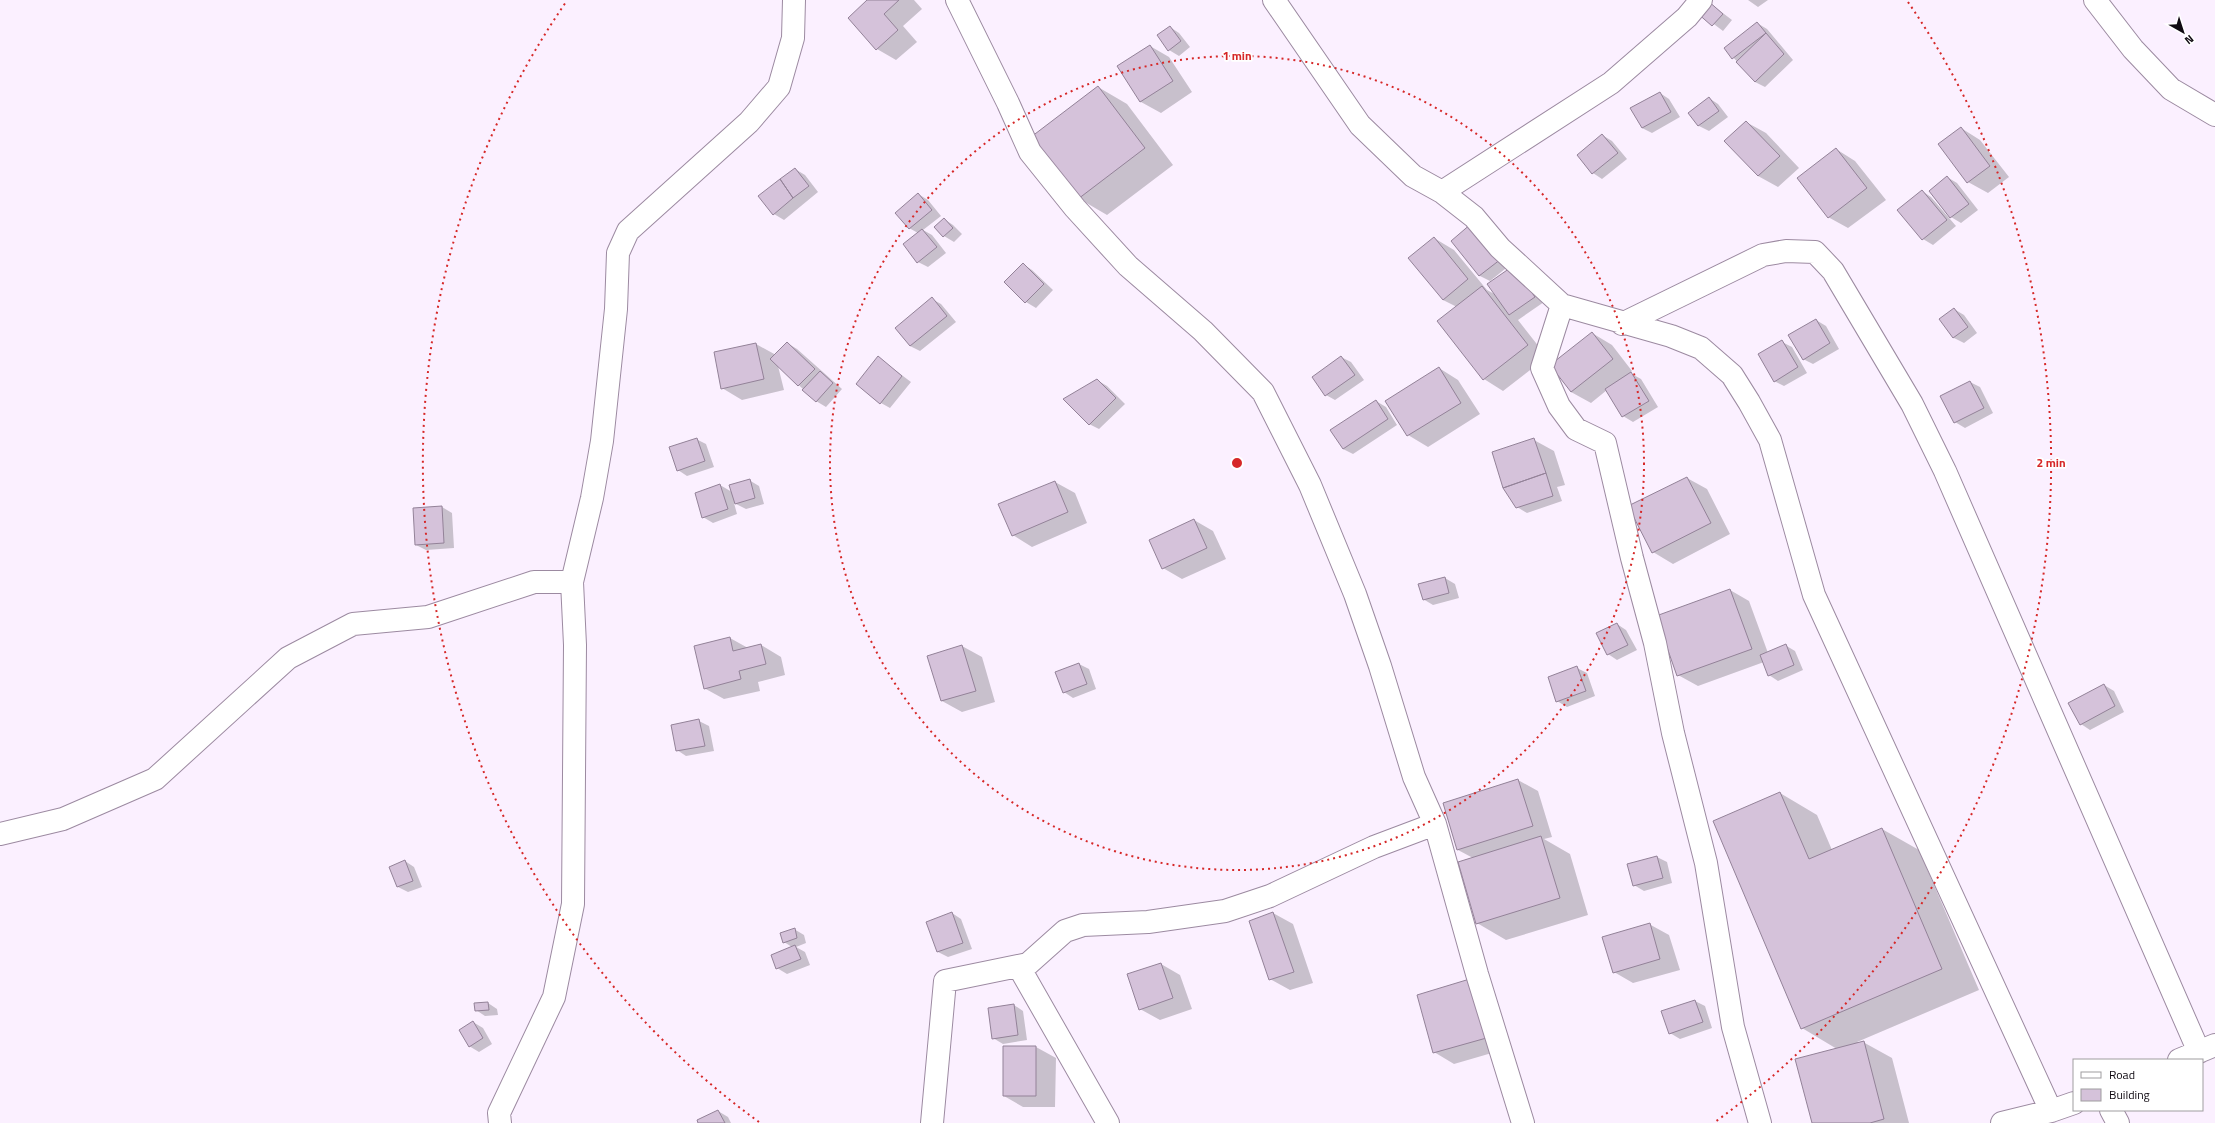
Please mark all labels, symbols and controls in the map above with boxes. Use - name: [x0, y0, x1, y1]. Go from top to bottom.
- north arrow: [2163, 12, 2203, 52]
- text: N: [2181, 31, 2197, 48]
- text: 1 min: [1222, 46, 1252, 65]
- text: 2 min: [2036, 453, 2066, 472]
- centre of rings: [1230, 456, 1244, 470]
- legend: [2073, 1059, 2203, 1111]
- text: Road: [2109, 1065, 2135, 1084]
- text: Building: [2109, 1085, 2150, 1104]

